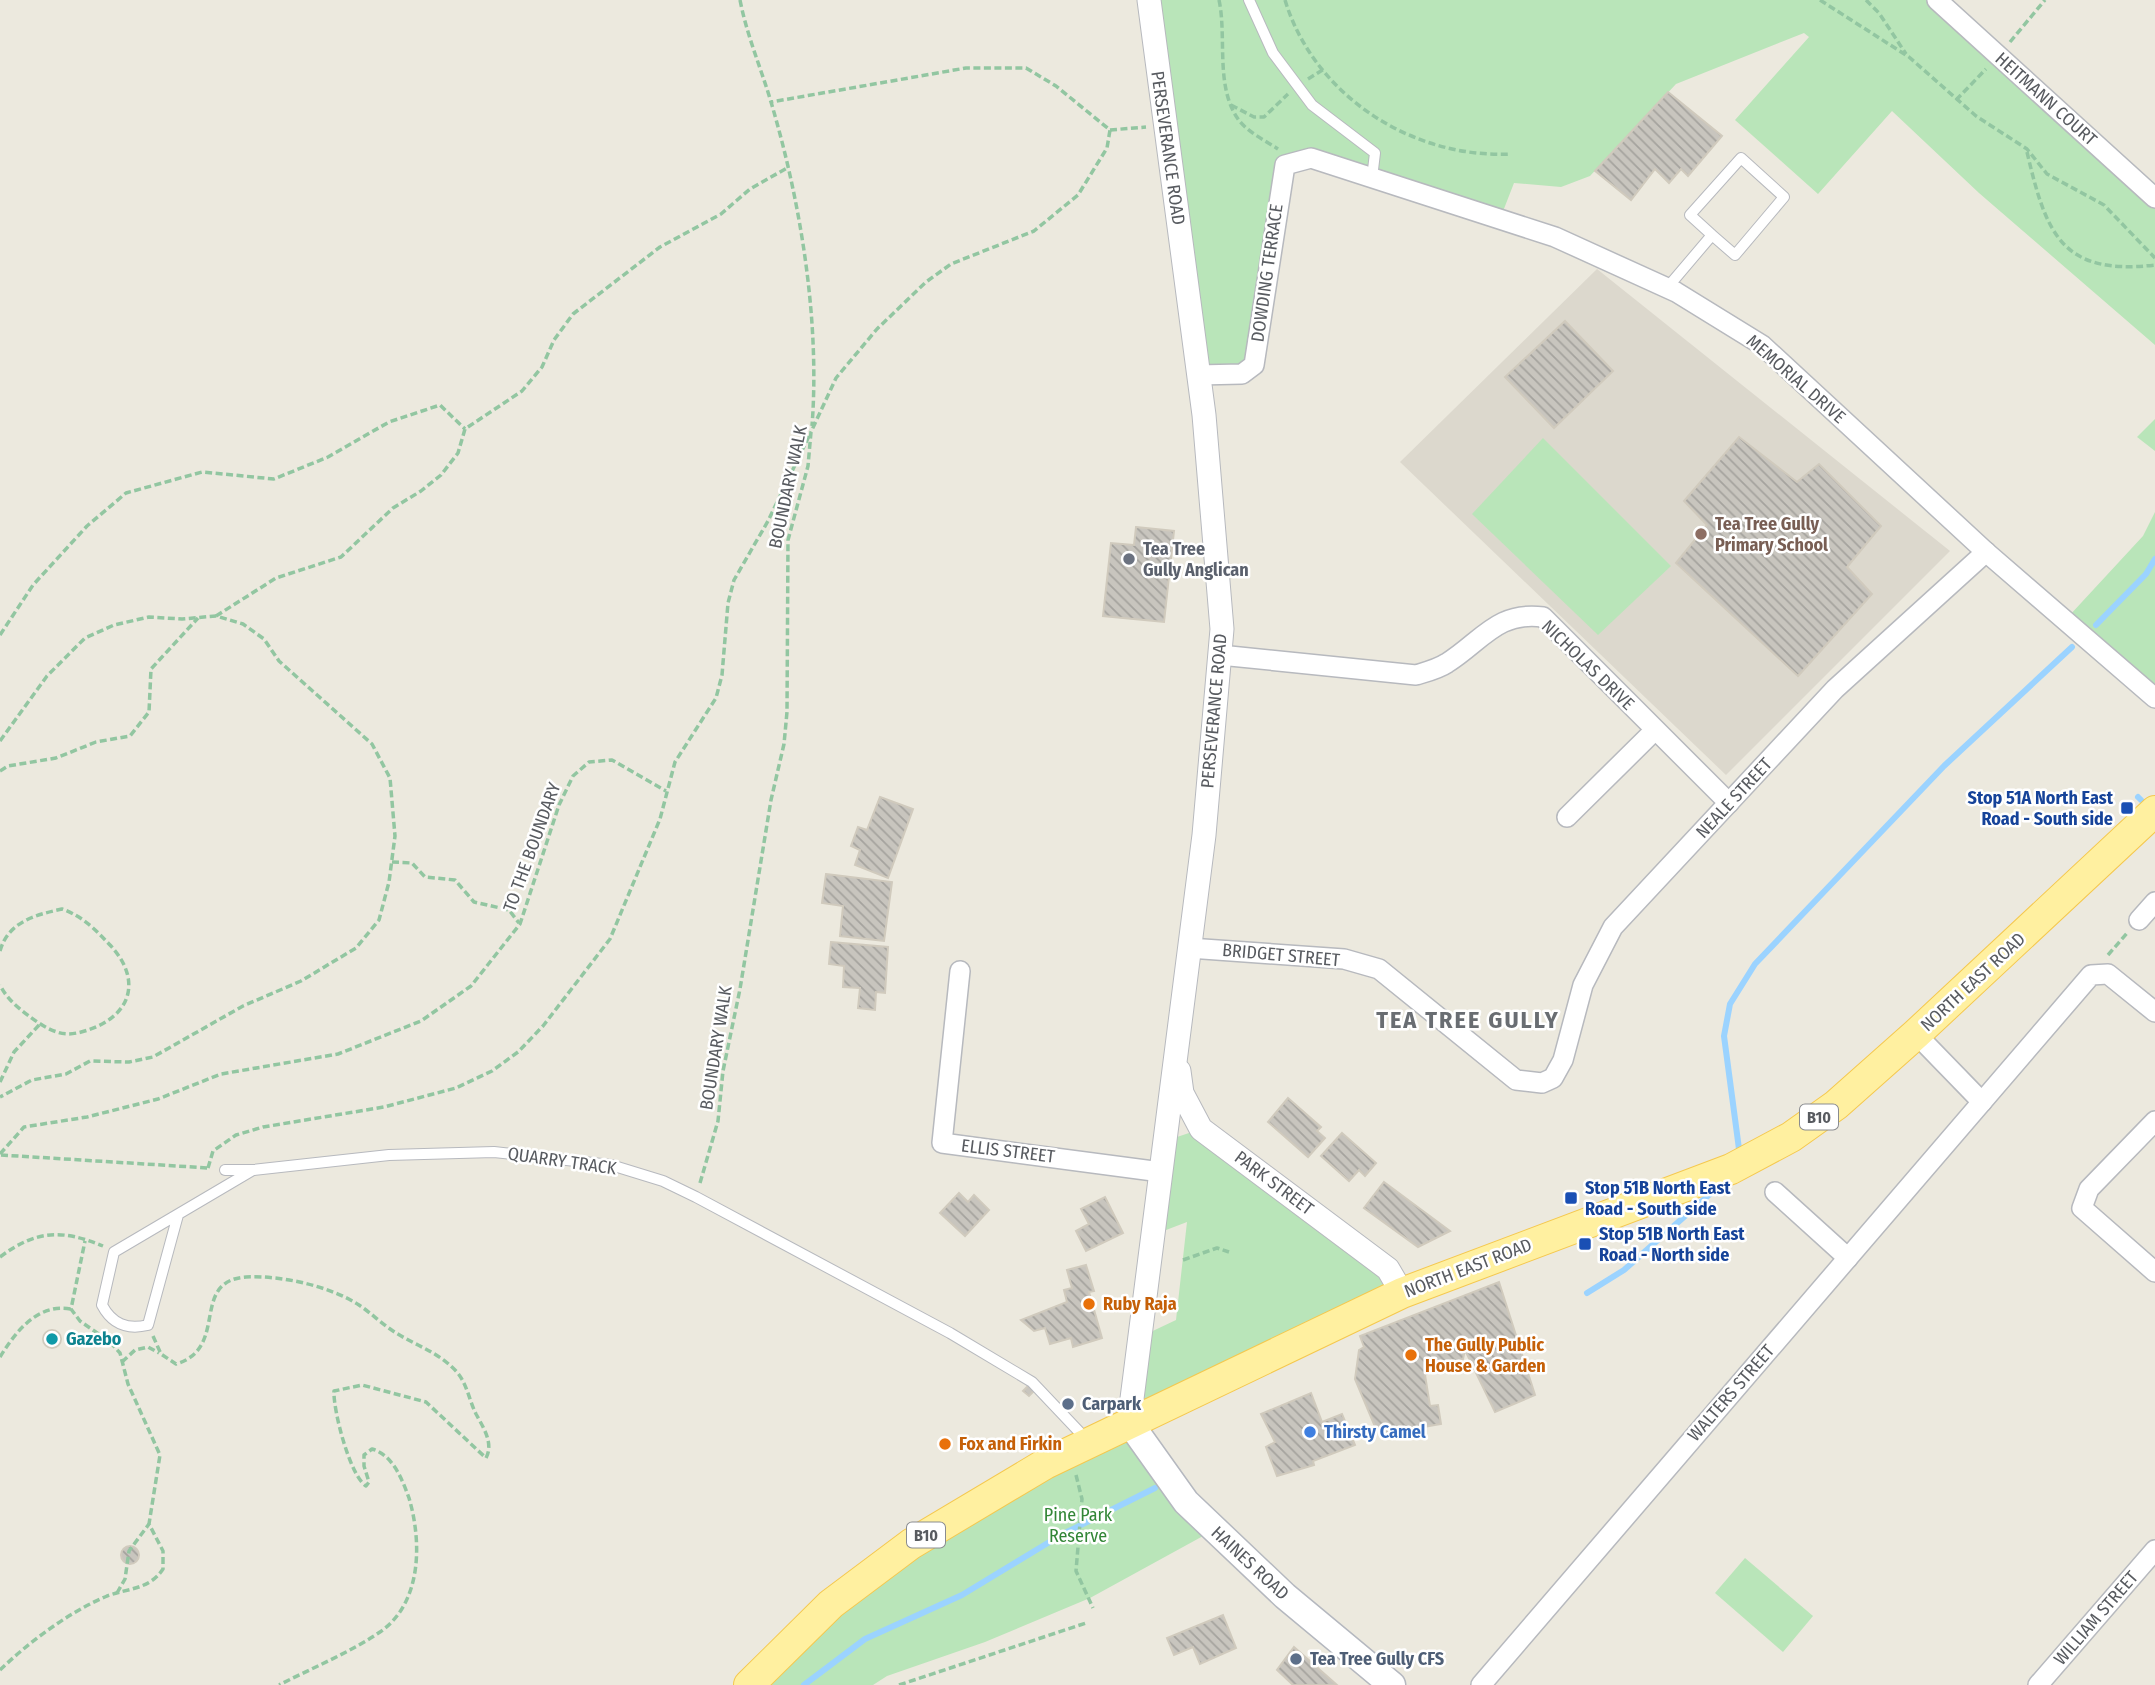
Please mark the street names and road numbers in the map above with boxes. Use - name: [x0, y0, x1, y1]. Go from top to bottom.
- street label: HEITMANN COURT: [1991, 48, 2102, 151]
- street label: PERSEVERANCE ROAD: [1146, 70, 1190, 226]
- street label: DOWDING TERRACE: [1246, 203, 1288, 343]
- street label: MEMORIAL DRIVE: [1742, 330, 1850, 428]
- street label: BOUNDARY WALK: [764, 423, 812, 551]
- street label: NICHOLAS DRIVE: [1537, 615, 1639, 715]
- street label: PERSEVERANCE ROAD: [1196, 633, 1232, 789]
- street label: NEALE STREET: [1691, 753, 1777, 843]
- street label: TO THE BOUNDARY: [498, 779, 566, 915]
- street label: NORTH EAST ROAD: [1916, 928, 2030, 1036]
- street label: BRIDGET STREET: [1221, 939, 1341, 971]
- street label: BOUNDARY WALK: [695, 984, 737, 1112]
- road number: B10: [1800, 1105, 1838, 1130]
- street label: ELLIS STREET: [960, 1134, 1057, 1168]
- street label: QUARRY TRACK: [506, 1142, 618, 1180]
- street label: PARK STREET: [1230, 1146, 1318, 1220]
- street label: NORTH EAST ROAD: [1401, 1234, 1535, 1302]
- street label: WALTERS STREET: [1683, 1340, 1779, 1446]
- street label: HAINES ROAD: [1207, 1521, 1293, 1605]
- road number: B10: [907, 1522, 945, 1548]
- street label: WILLIAM STREET: [2049, 1566, 2143, 1669]

